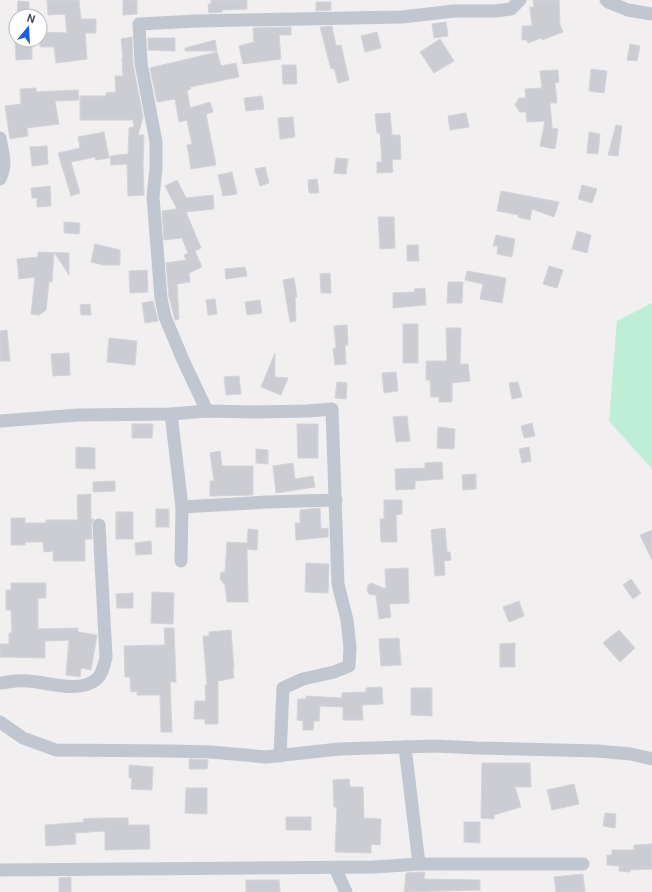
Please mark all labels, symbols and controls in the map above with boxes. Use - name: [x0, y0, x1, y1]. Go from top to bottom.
- north arrow: [8, 8, 48, 48]
- text: N: [25, 12, 37, 26]

